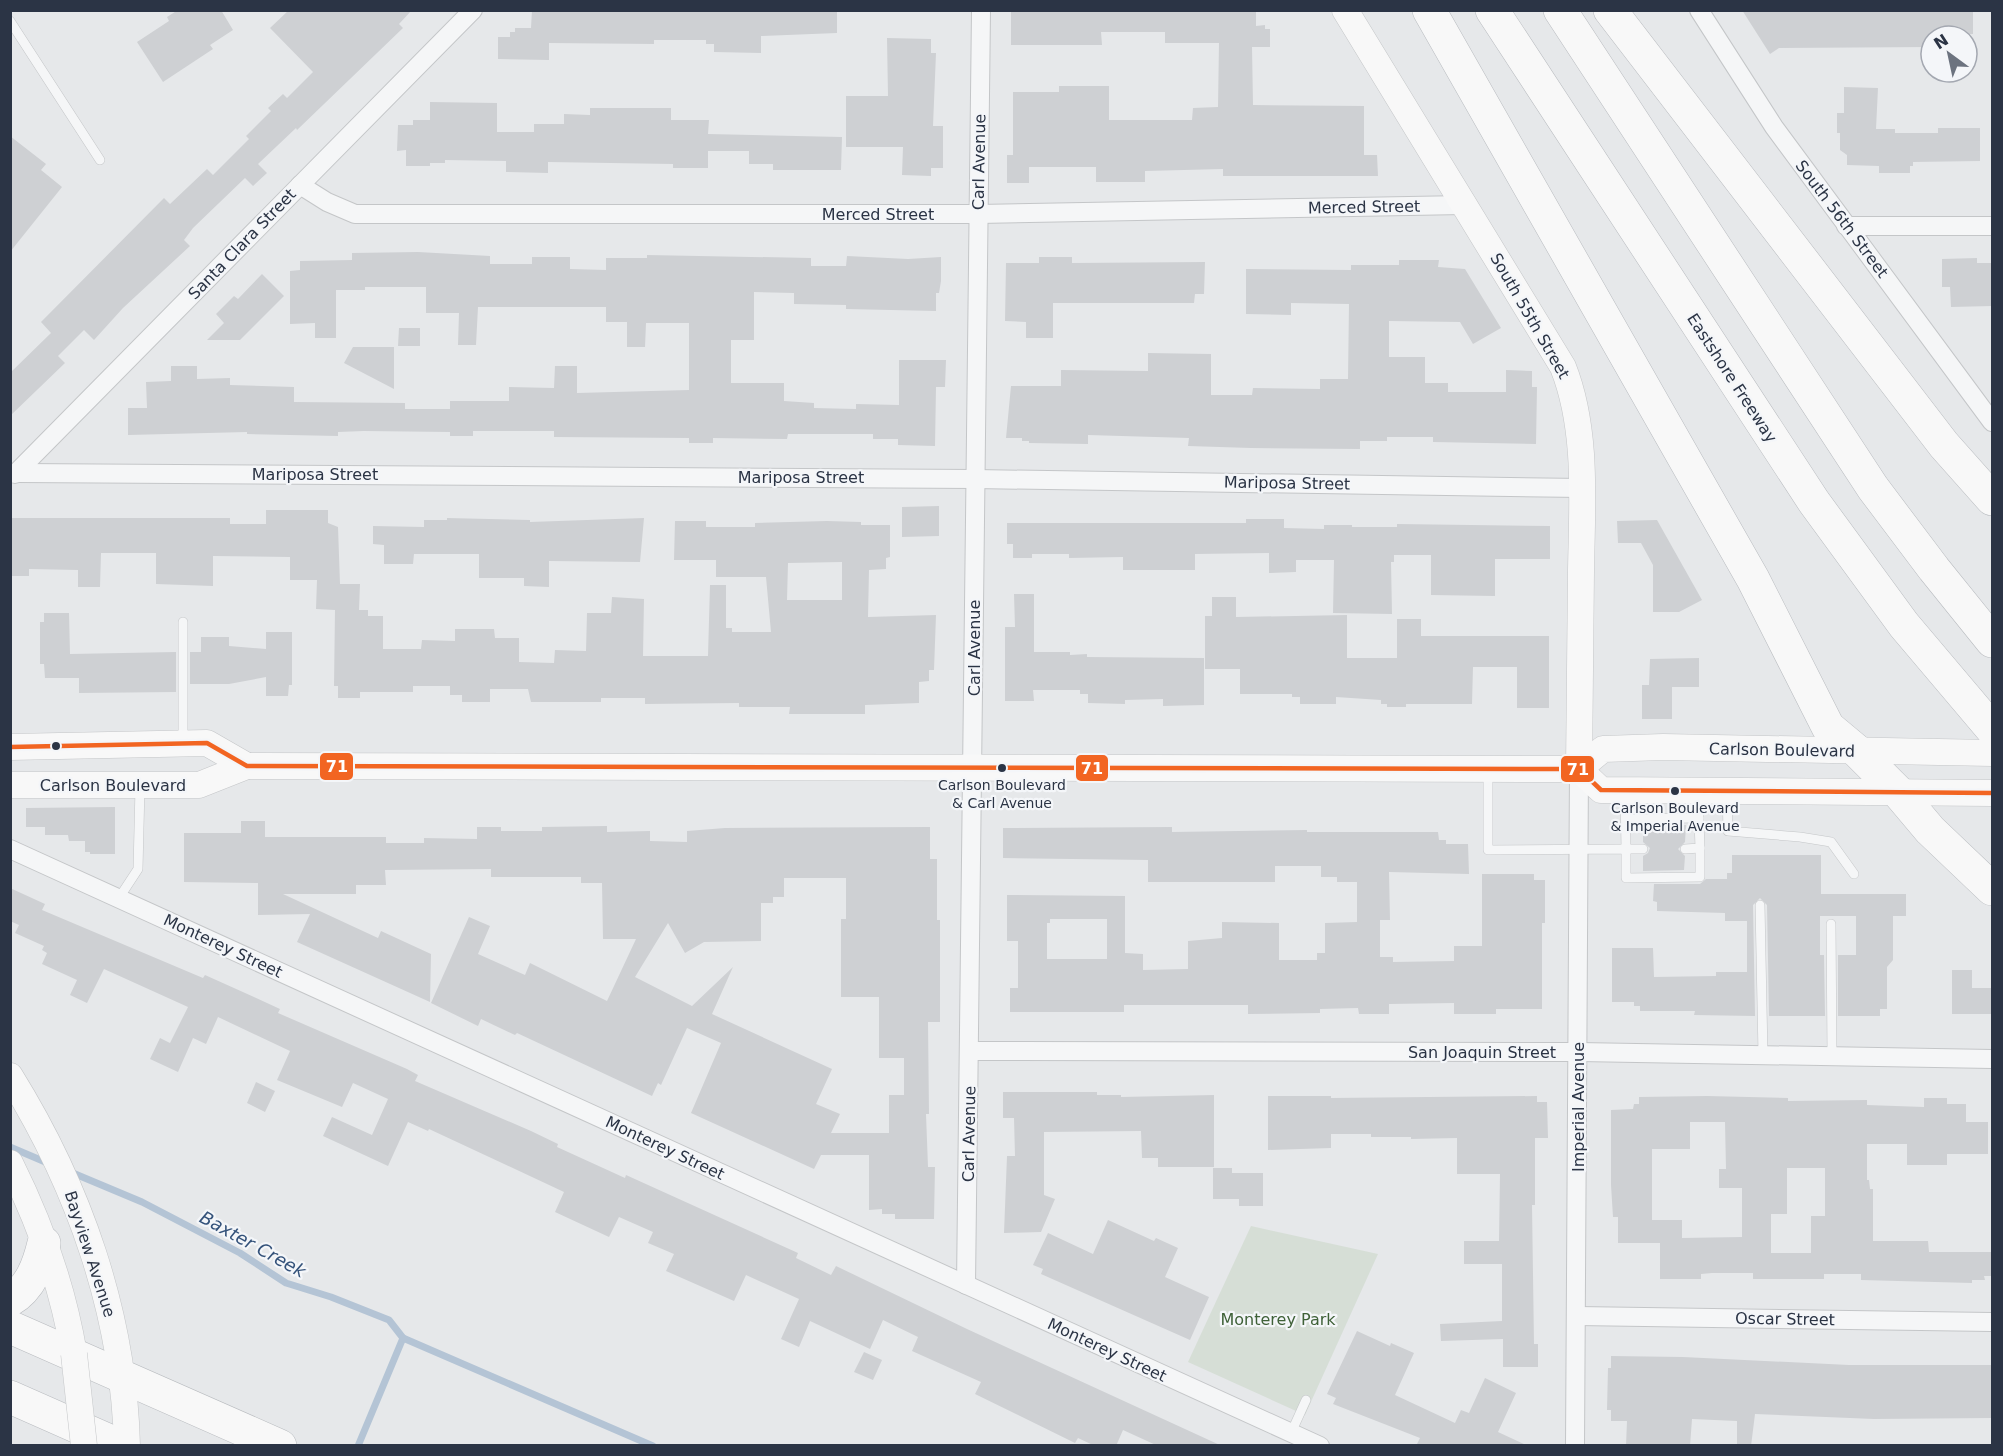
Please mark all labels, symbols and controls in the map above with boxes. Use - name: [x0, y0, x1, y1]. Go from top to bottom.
- north arrow: [1919, 24, 1979, 84]
- text: N: [1930, 30, 1952, 53]
- street label: Carl Avenue: [969, 114, 989, 210]
- street label: South 56th Street: [1792, 157, 1892, 281]
- street label: Santa Clara Street: [184, 185, 300, 303]
- street label: Merced Street: [1308, 197, 1420, 217]
- street label: Merced Street: [822, 205, 934, 224]
- street label: South 55th Street: [1486, 250, 1574, 382]
- street label: Eastshore Freeway: [1683, 310, 1781, 446]
- street label: Mariposa Street: [252, 465, 378, 484]
- street label: Mariposa Street: [738, 468, 864, 487]
- street label: Mariposa Street: [1224, 472, 1350, 494]
- street label: Carl Avenue: [965, 600, 984, 696]
- street label: Carlson Boulevard: [1709, 739, 1855, 761]
- unlabelled marker: [50, 740, 62, 752]
- line badge: 71: [319, 752, 354, 781]
- line badge: 71: [1075, 754, 1109, 782]
- line badge: 71: [1560, 755, 1595, 783]
- text: 71: [326, 757, 348, 776]
- text: 71: [1081, 759, 1103, 778]
- text: 71: [1567, 760, 1589, 779]
- marker: Carlson Boulevard & Carl Avenue: [996, 762, 1008, 774]
- street label: Carlson Boulevard: [40, 776, 186, 795]
- place label: Carlson Boulevard & Carl Avenue: [938, 777, 1066, 811]
- marker: Carlson Boulevard & Imperial Avenue: [1669, 785, 1681, 797]
- place label: Carlson Boulevard & Imperial Avenue: [1610, 800, 1740, 834]
- street label: Monterey Street: [160, 910, 286, 982]
- street label: Imperial Avenue: [1569, 1042, 1588, 1172]
- street label: San Joaquin Street: [1408, 1043, 1556, 1062]
- street label: Carl Avenue: [959, 1086, 979, 1182]
- street label: Monterey Street: [602, 1112, 728, 1184]
- street label: Bayview Avenue: [61, 1188, 119, 1320]
- water label: Baxter Creek: [196, 1206, 311, 1283]
- street label: Oscar Street: [1735, 1309, 1835, 1329]
- park label: Monterey Park: [1220, 1310, 1336, 1329]
- street label: Monterey Street: [1044, 1314, 1170, 1386]

